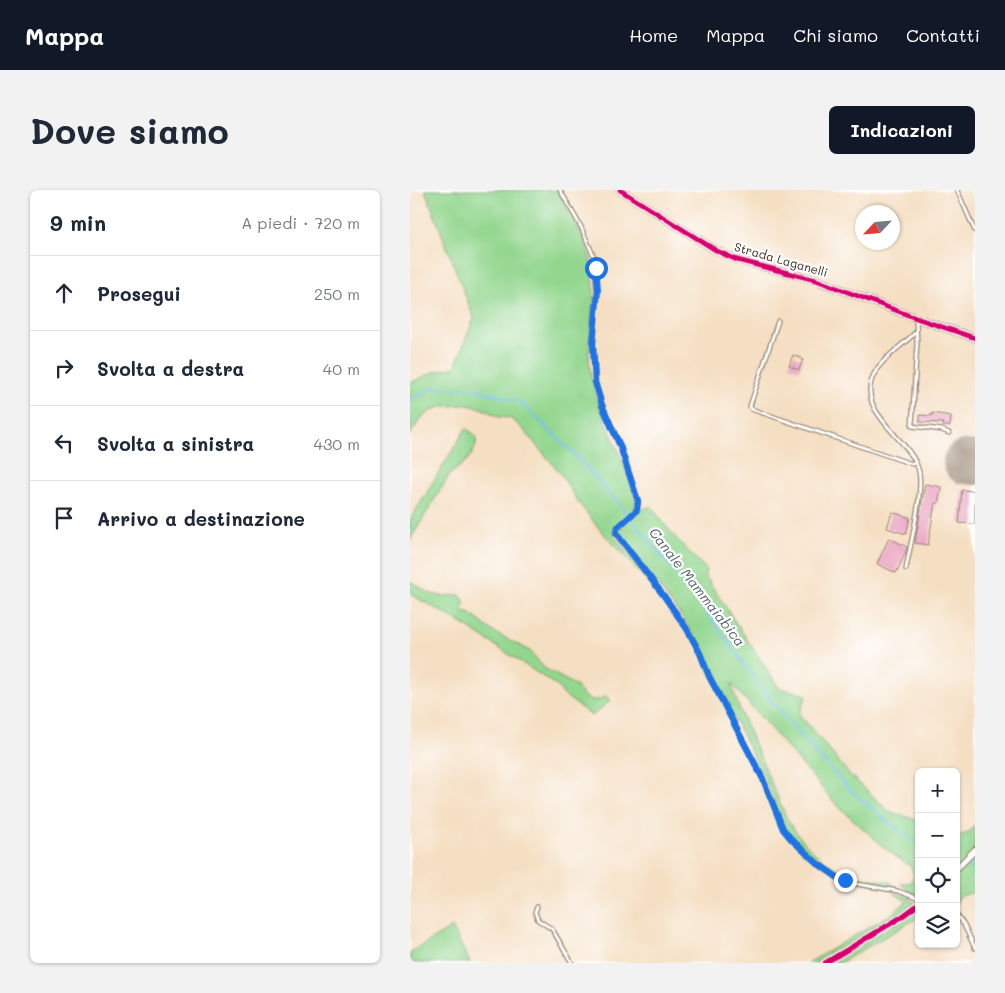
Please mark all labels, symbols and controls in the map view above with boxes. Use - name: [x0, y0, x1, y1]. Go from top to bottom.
- text: Mappa: [25, 20, 104, 51]
- text: Home: [629, 23, 678, 47]
- text: Mappa: [706, 23, 765, 47]
- text: Chi siamo: [793, 23, 878, 47]
- text: Contatti: [906, 23, 980, 47]
- button: Indicazioni: [829, 106, 975, 154]
- text: Dove siamo: [30, 107, 229, 153]
- north arrow: [855, 205, 900, 250]
- text: 9 min: [50, 209, 106, 236]
- text: A piedi · 720 m: [241, 212, 360, 233]
- street label: Strada Laganelli: [733, 238, 830, 280]
- route start: [585, 257, 608, 280]
- icon: ahead: [50, 279, 78, 307]
- text: Prosegui: [97, 281, 181, 306]
- text: 250 m: [314, 283, 360, 304]
- icon: right: [50, 354, 78, 382]
- text: Svolta a destra: [97, 356, 244, 381]
- text: 40 m: [323, 358, 360, 379]
- icon: left: [50, 429, 78, 457]
- text: Svolta a sinistra: [97, 431, 254, 456]
- text: 430 m: [313, 433, 360, 454]
- icon: arrive: [50, 504, 78, 532]
- text: Arrivo a destinazione: [97, 506, 305, 531]
- water label: Canale Mammaiabica: [645, 523, 750, 650]
- map controls: [915, 768, 960, 948]
- button: +: [915, 768, 960, 813]
- button: −: [915, 813, 960, 858]
- button: locate: [915, 858, 960, 903]
- route end: [834, 869, 857, 892]
- button: layers: [915, 903, 960, 948]

